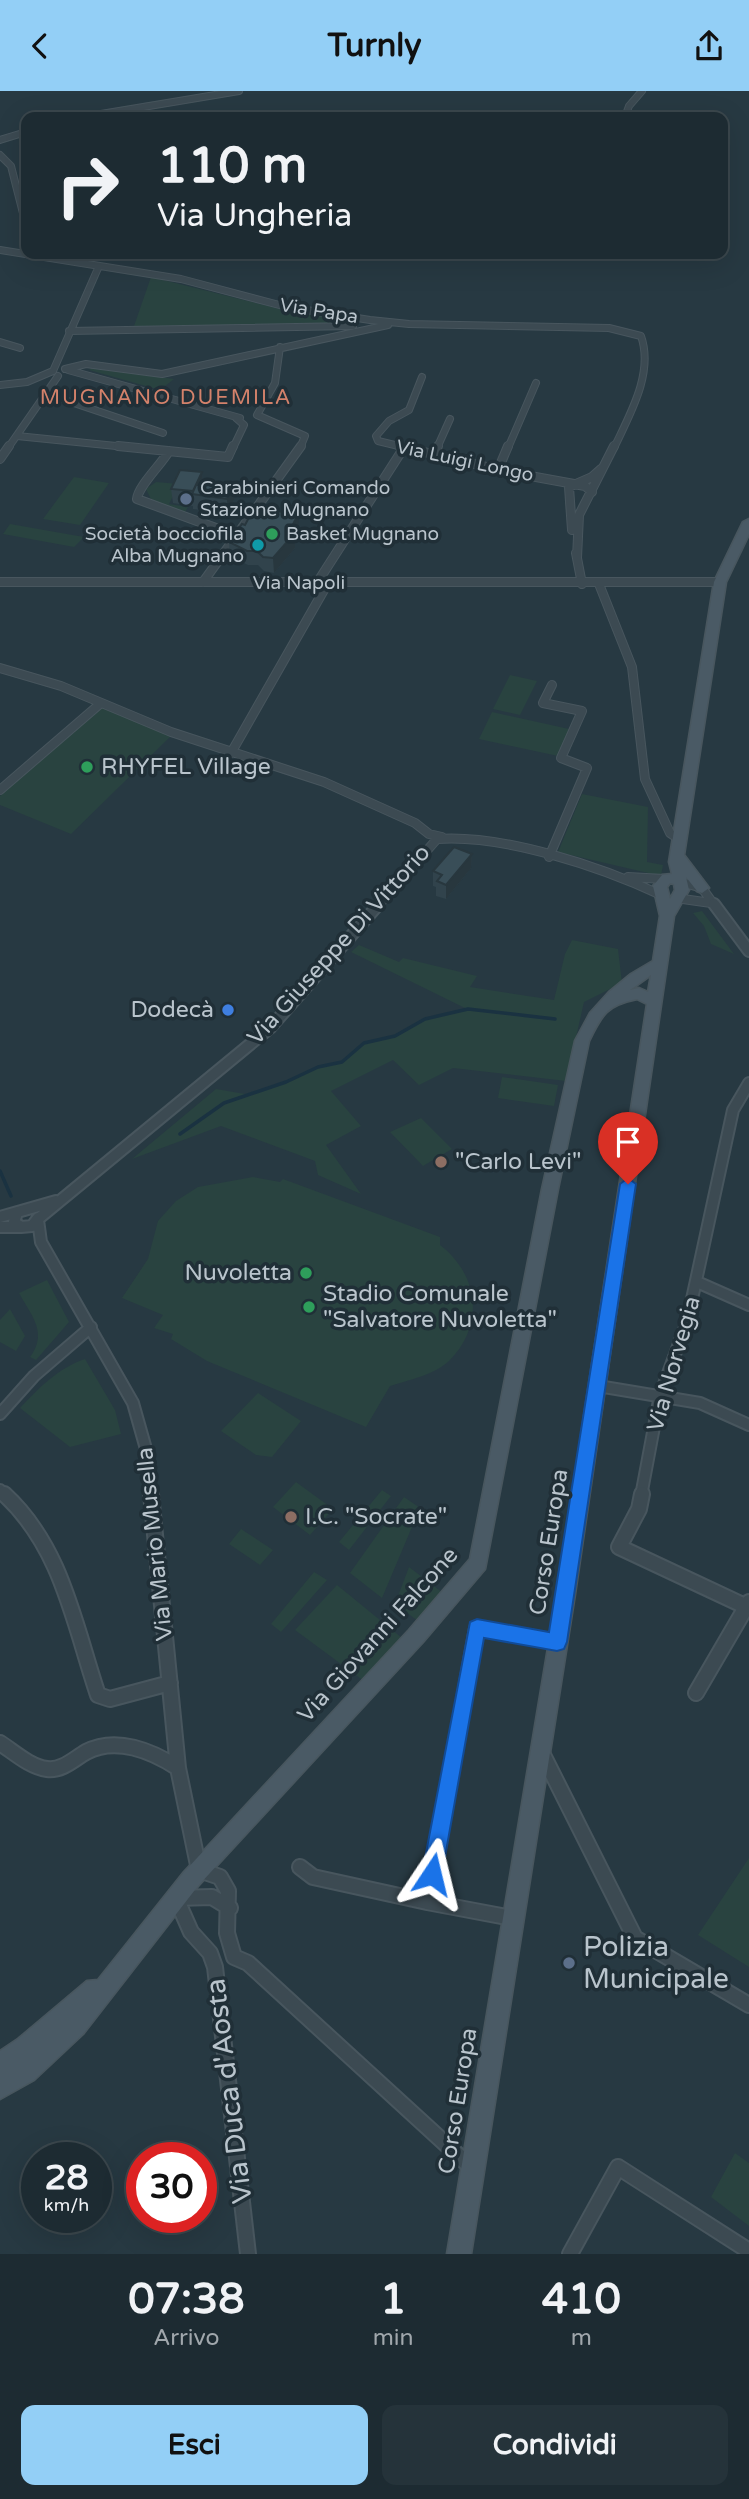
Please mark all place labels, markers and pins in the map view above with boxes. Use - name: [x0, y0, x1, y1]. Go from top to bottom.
- place label: Carabinieri Comando Stazione Mugnano: [200, 477, 390, 521]
- marker: Carabinieri Comando Stazione Mugnano: [178, 491, 194, 507]
- place label: Società bocciofila Alba Mugnano: [85, 523, 244, 567]
- place label: Basket Mugnano: [286, 523, 439, 545]
- marker: Basket Mugnano: [264, 526, 280, 542]
- marker: Società bocciofila Alba Mugnano: [250, 537, 266, 553]
- place label: RHYFEL Village: [101, 753, 271, 781]
- marker: RHYFEL Village: [79, 759, 95, 775]
- place label: Dodecà: [130, 996, 214, 1024]
- marker: Dodecà: [220, 1002, 236, 1018]
- pin: [598, 1112, 658, 1184]
- place label: "Carlo Levi": [455, 1148, 581, 1176]
- marker: "Carlo Levi": [433, 1154, 449, 1170]
- place label: Nuvoletta: [185, 1259, 292, 1287]
- marker: Nuvoletta: [298, 1265, 314, 1281]
- place label: Stadio Comunale "Salvatore Nuvoletta": [323, 1280, 557, 1334]
- marker: Stadio Comunale "Salvatore Nuvoletta": [301, 1299, 317, 1315]
- place label: I.C. "Socrate": [305, 1503, 447, 1531]
- marker: I.C. "Socrate": [283, 1509, 299, 1525]
- place label: Polizia Municipale: [583, 1930, 729, 1996]
- marker: Polizia Municipale: [561, 1955, 577, 1971]

